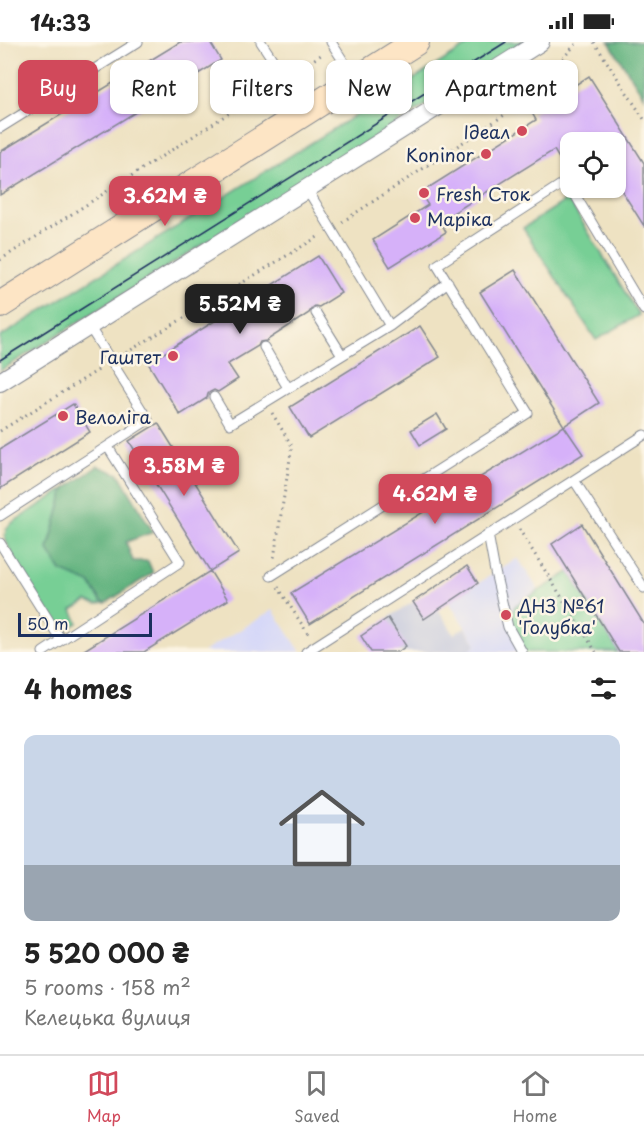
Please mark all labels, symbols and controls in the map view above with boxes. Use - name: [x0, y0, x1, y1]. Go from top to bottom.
- text: 14:33: [30, 5, 91, 38]
- chip: Buy: [18, 60, 98, 114]
- chip: Rent: [110, 60, 198, 114]
- chip: Filters: [210, 60, 314, 114]
- chip: New: [326, 60, 412, 114]
- chip: Apartment: [424, 60, 578, 114]
- place label: Ідеал: [463, 118, 510, 145]
- marker: Ідеал: [515, 124, 529, 138]
- map controls: [560, 132, 626, 198]
- button: locate: [560, 132, 626, 198]
- place label: Koninor: [406, 141, 475, 168]
- marker: Koninor: [479, 147, 493, 161]
- pin: 3.62M ₴: [110, 176, 220, 227]
- text: 3.62M ₴: [123, 180, 207, 210]
- place label: Fresh Сток: [436, 180, 530, 207]
- marker: Fresh Сток: [417, 186, 431, 200]
- place label: Маріка: [427, 205, 493, 232]
- marker: Маріка: [408, 211, 422, 225]
- pin: 5.52M ₴: [185, 284, 295, 335]
- text: 5.52M ₴: [199, 288, 281, 318]
- place label: Гаштет: [100, 343, 161, 370]
- marker: Гаштет: [166, 349, 180, 363]
- place label: Велоліга: [75, 403, 151, 430]
- marker: Велоліга: [56, 409, 70, 423]
- pin: 3.58M ₴: [129, 446, 239, 497]
- text: 3.58M ₴: [143, 450, 225, 480]
- pin: 4.62M ₴: [380, 474, 490, 525]
- text: 4.62M ₴: [393, 478, 477, 508]
- place label: ДНЗ №61 'Голубка': [517, 592, 604, 640]
- marker: ДНЗ №61 'Голубка': [499, 608, 513, 622]
- scale bar: [18, 610, 152, 638]
- text: 50 m: [27, 611, 68, 635]
- text: 4 homes: [24, 669, 132, 708]
- icon: filters: [587, 672, 620, 705]
- icon: home: [268, 774, 376, 882]
- text: 5 520 000 ₴: [24, 933, 190, 972]
- text: 5 rooms · 158 m²: [24, 972, 191, 1002]
- text: Келецька вулиця: [24, 1002, 191, 1032]
- tab: Map: [87, 1067, 121, 1127]
- tab: Saved: [294, 1067, 340, 1127]
- tab: Home: [513, 1067, 557, 1127]

